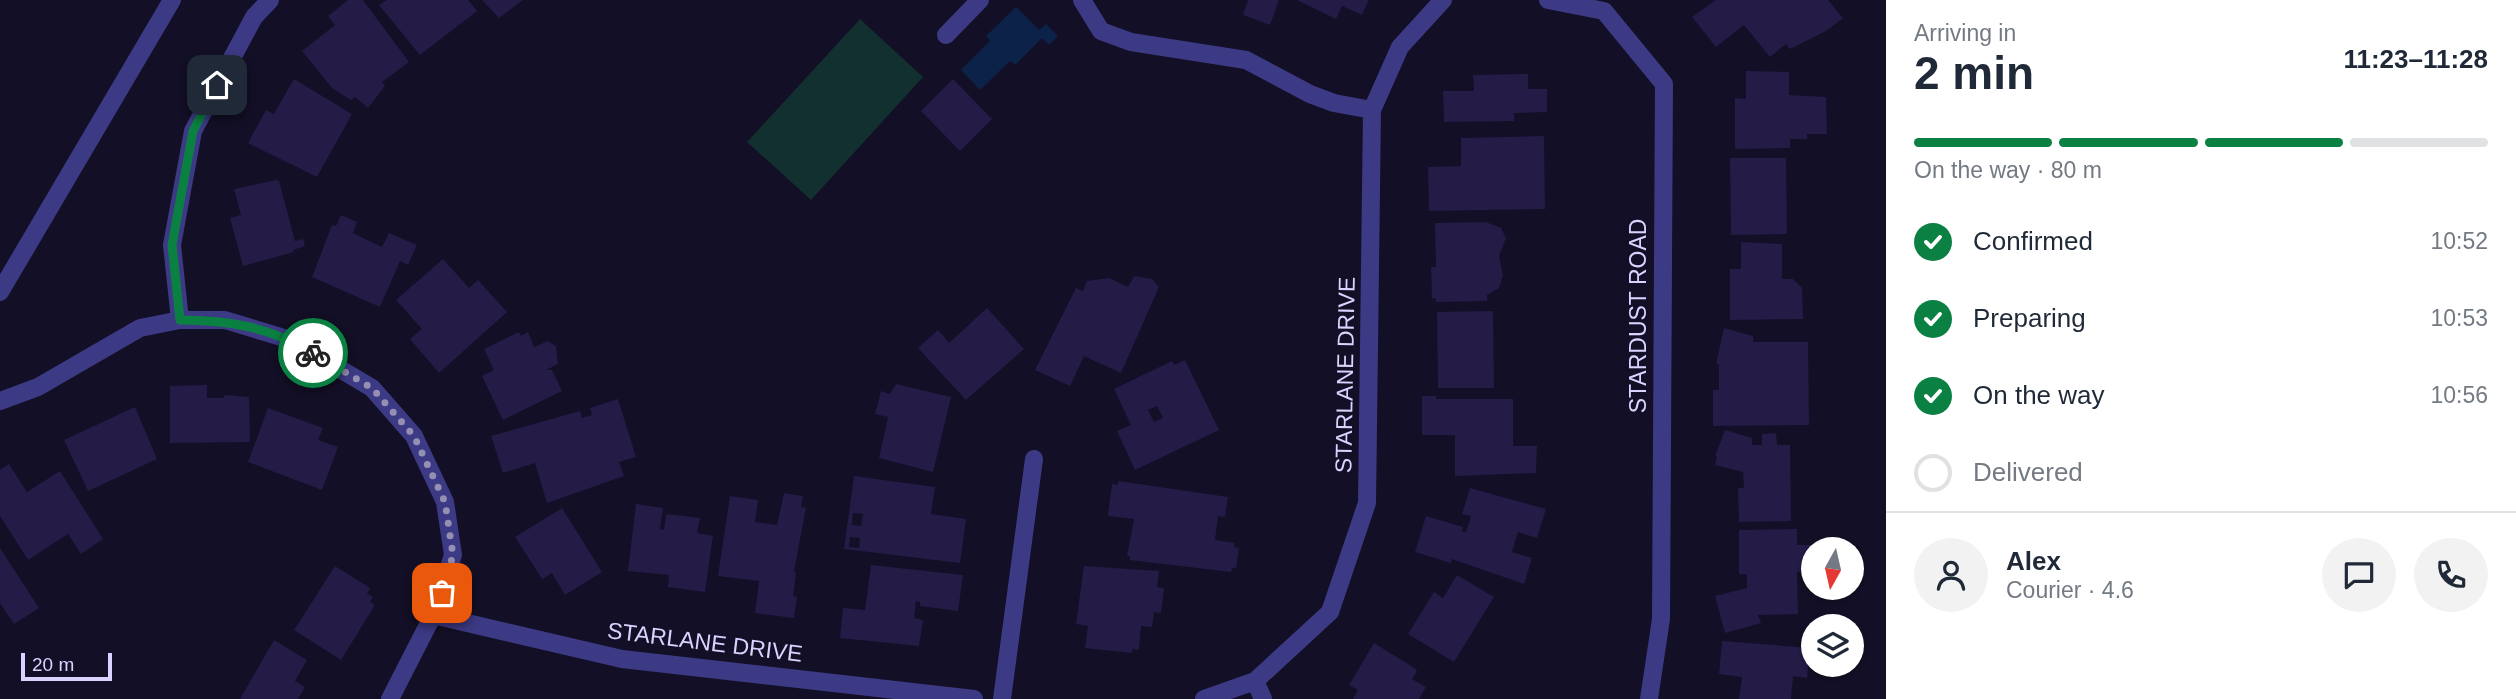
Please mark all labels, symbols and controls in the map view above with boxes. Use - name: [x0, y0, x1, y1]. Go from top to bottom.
- text: Arriving in: [1914, 20, 2016, 46]
- text: 11:23–11:28: [2343, 44, 2488, 74]
- text: 2 min: [1914, 47, 2034, 99]
- pin: [187, 55, 247, 115]
- icon: home: [198, 66, 236, 104]
- text: On the way · 80 m: [1914, 157, 2102, 183]
- street label: STARDUST ROAD: [1625, 219, 1651, 413]
- icon: check: [1914, 223, 1952, 261]
- text: Confirmed: [1973, 226, 2093, 256]
- text: 10:52: [2430, 228, 2488, 254]
- street label: STARLANE DRIVE: [1330, 277, 1360, 473]
- icon: check: [1914, 300, 1952, 338]
- text: Preparing: [1973, 303, 2086, 333]
- text: 10:53: [2430, 305, 2488, 331]
- courier: [278, 318, 348, 388]
- icon: bike: [294, 334, 332, 372]
- icon: check: [1914, 377, 1952, 415]
- text: On the way: [1973, 380, 2105, 410]
- text: 10:56: [2430, 382, 2488, 408]
- text: Delivered: [1973, 457, 2083, 487]
- north arrow: [1801, 537, 1864, 600]
- map controls: [1801, 537, 1864, 677]
- button: person: [1914, 538, 1988, 612]
- button: chat: [2322, 538, 2396, 612]
- button: phone: [2414, 538, 2488, 612]
- text: Alex: [2006, 546, 2061, 576]
- pin: [412, 563, 472, 623]
- icon: bag: [423, 574, 461, 612]
- text: Courier · 4.6: [2006, 577, 2134, 603]
- button: layers: [1801, 614, 1864, 677]
- street label: STARLANE DRIVE: [606, 617, 804, 667]
- scale bar: [21, 650, 112, 682]
- text: 20 m: [32, 654, 74, 675]

